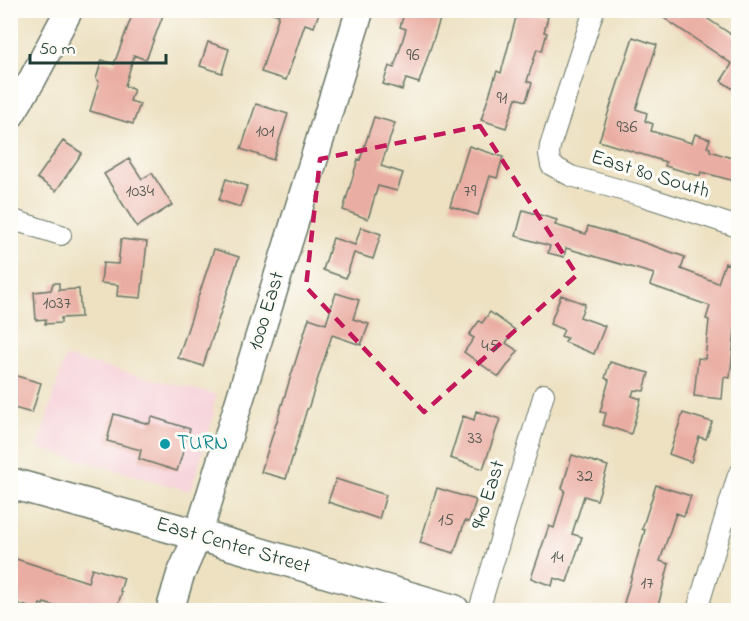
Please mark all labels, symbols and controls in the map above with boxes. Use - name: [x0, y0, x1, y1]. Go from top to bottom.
- scale bar: [30, 27, 166, 65]
- text: 50 m: [39, 37, 76, 63]
- house number: 96: [406, 43, 420, 69]
- house number: 91: [496, 86, 508, 112]
- house number: 936: [617, 115, 637, 141]
- house number: 101: [255, 119, 275, 145]
- street label: East 80 South: [587, 143, 713, 207]
- house number: 1034: [126, 179, 155, 205]
- house number: 79: [464, 179, 477, 205]
- street label: 1000 East: [241, 268, 293, 354]
- house number: 1037: [43, 291, 72, 317]
- house number: 45: [481, 334, 499, 360]
- house number: 33: [468, 426, 482, 452]
- place label: TURN: [177, 429, 228, 459]
- marker: TURN: [158, 437, 172, 451]
- street label: 940 East: [464, 457, 514, 533]
- house number: 32: [577, 464, 593, 490]
- house number: 15: [438, 508, 454, 534]
- street label: East Center Street: [152, 510, 314, 582]
- house number: 14: [550, 545, 564, 571]
- house number: 17: [640, 571, 654, 597]

